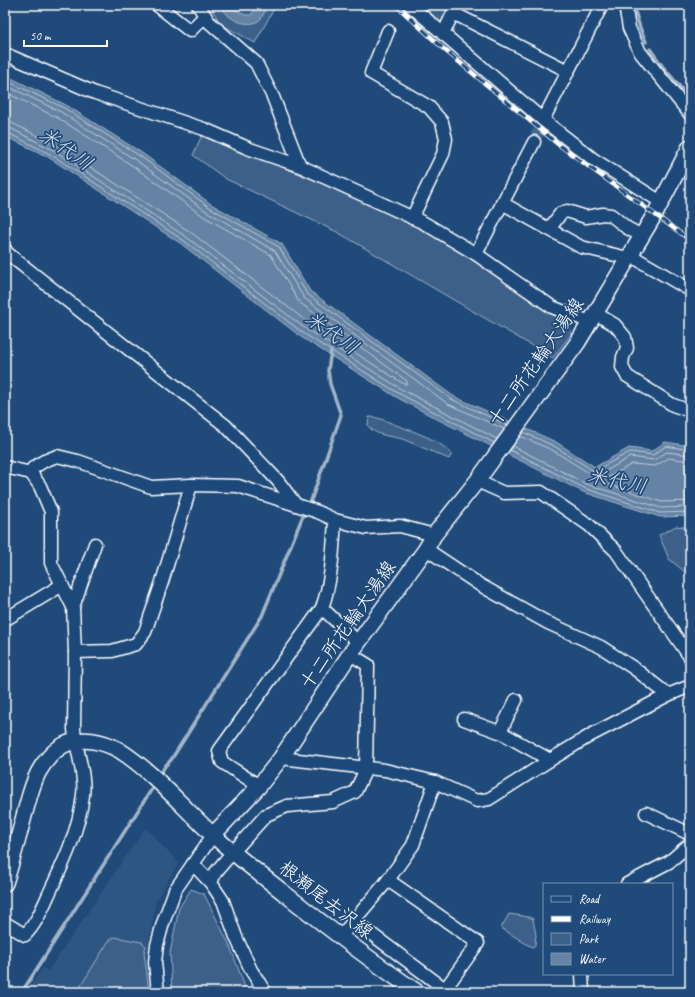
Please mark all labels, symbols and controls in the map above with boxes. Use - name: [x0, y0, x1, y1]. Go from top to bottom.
- scale bar: [24, 22, 107, 48]
- text: 50 m: [30, 28, 52, 44]
- water label: 米代川: [34, 122, 98, 176]
- street label: 十二所花輪大湯線: [483, 293, 589, 431]
- water label: 米代川: [300, 306, 364, 360]
- water label: 米代川: [585, 463, 649, 499]
- street label: 十二所花輪大湯線: [295, 556, 401, 694]
- street label: 根瀬尾去沢線: [274, 855, 378, 945]
- legend: [543, 883, 673, 975]
- text: Road: [579, 891, 601, 907]
- text: Railway: [579, 911, 611, 927]
- text: Park: [579, 931, 600, 947]
- text: Water: [579, 951, 607, 967]

